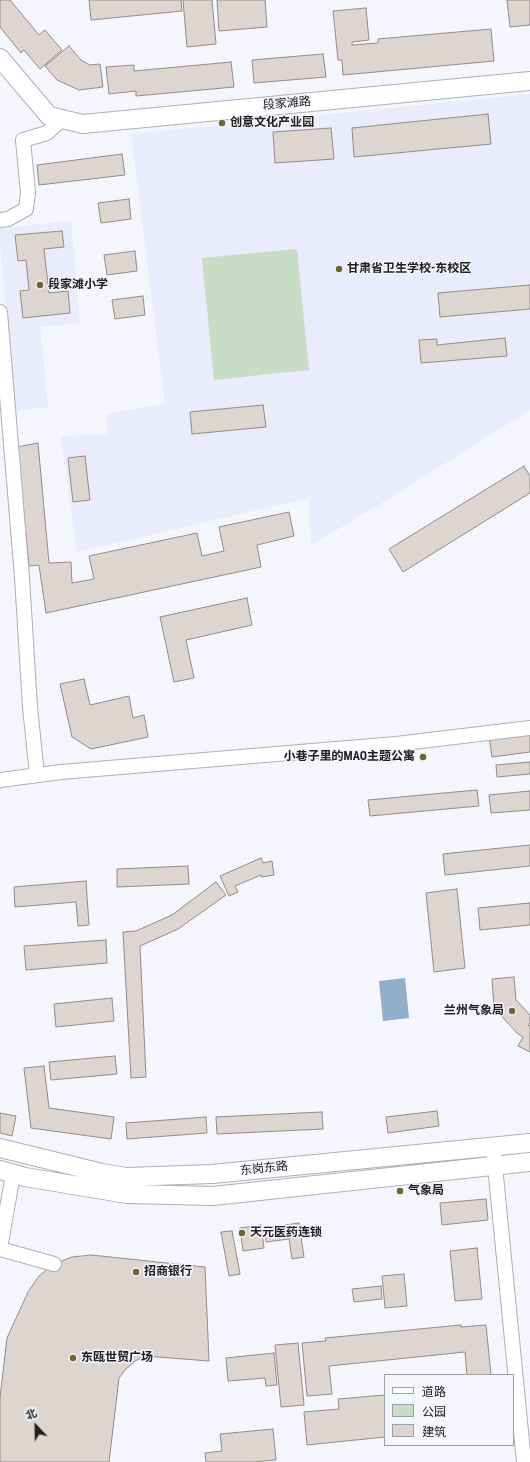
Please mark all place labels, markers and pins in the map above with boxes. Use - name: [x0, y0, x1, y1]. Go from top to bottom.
- place label: 创意文化产业园: [230, 116, 314, 130]
- marker: 创意文化产业园: [217, 118, 227, 128]
- place label: 甘肃省卫生学校-东校区: [347, 262, 471, 276]
- marker: 甘肃省卫生学校-东校区: [334, 264, 344, 274]
- place label: 段家滩小学: [48, 278, 108, 292]
- marker: 段家滩小学: [35, 280, 45, 290]
- place label: 小巷子里的MAO主题公寓: [284, 750, 415, 764]
- marker: 小巷子里的MAO主题公寓: [418, 752, 428, 762]
- place label: 兰州气象局: [444, 1004, 504, 1018]
- marker: 兰州气象局: [507, 1006, 517, 1016]
- place label: 气象局: [408, 1184, 444, 1198]
- marker: 气象局: [395, 1186, 405, 1196]
- place label: 天元医药连锁: [250, 1226, 322, 1240]
- marker: 天元医药连锁: [237, 1228, 247, 1238]
- place label: 招商银行: [144, 1265, 192, 1279]
- marker: 招商银行: [131, 1267, 141, 1277]
- place label: 东瓯世贸广场: [81, 1351, 153, 1365]
- marker: 东瓯世贸广场: [68, 1353, 78, 1363]

